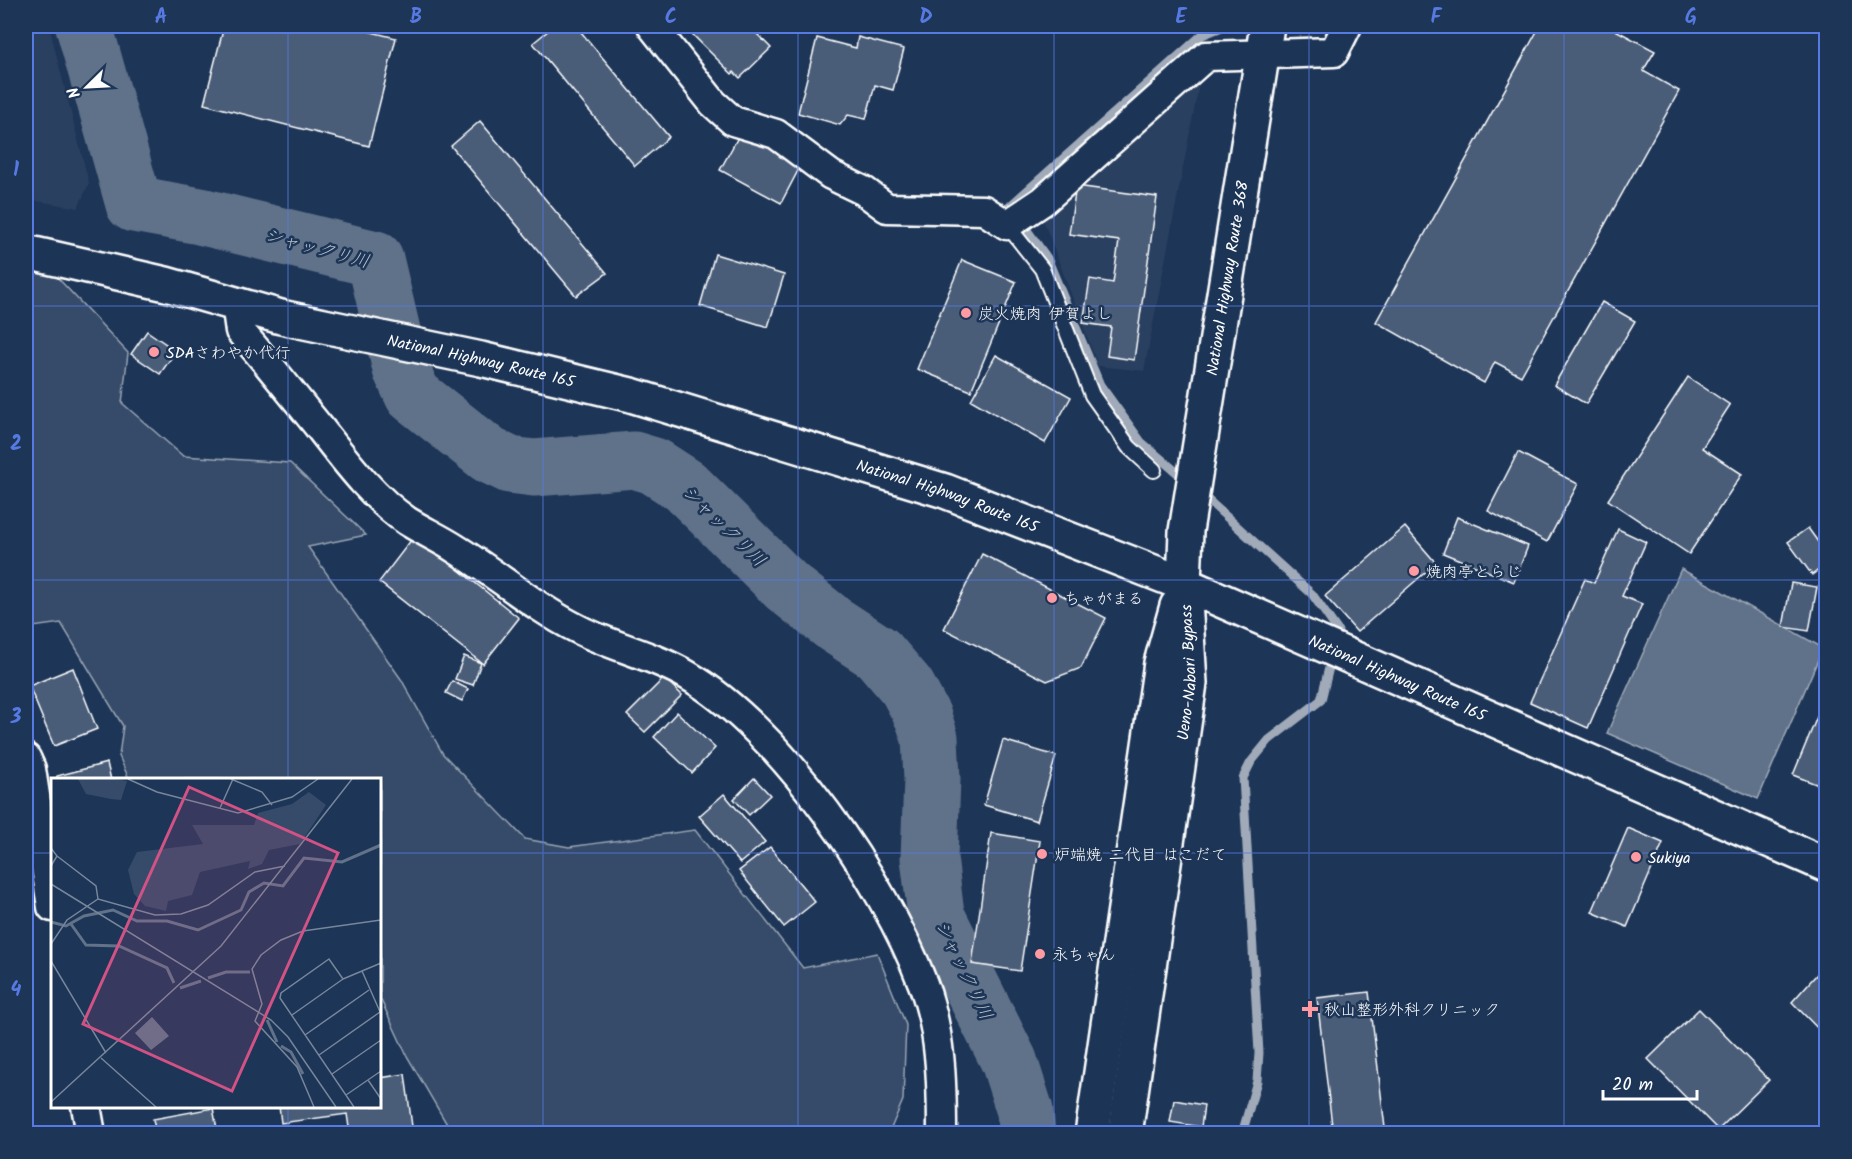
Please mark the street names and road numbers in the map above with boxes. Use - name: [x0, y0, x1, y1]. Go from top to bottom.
- street label: National Highway Route 368: [1200, 179, 1256, 377]
- street label: National Highway Route 165: [385, 329, 578, 395]
- street label: National Highway Route 165: [853, 454, 1043, 541]
- street label: Ueno-Nabari Bypass: [1171, 604, 1204, 742]
- street label: National Highway Route 165: [1304, 629, 1491, 729]

